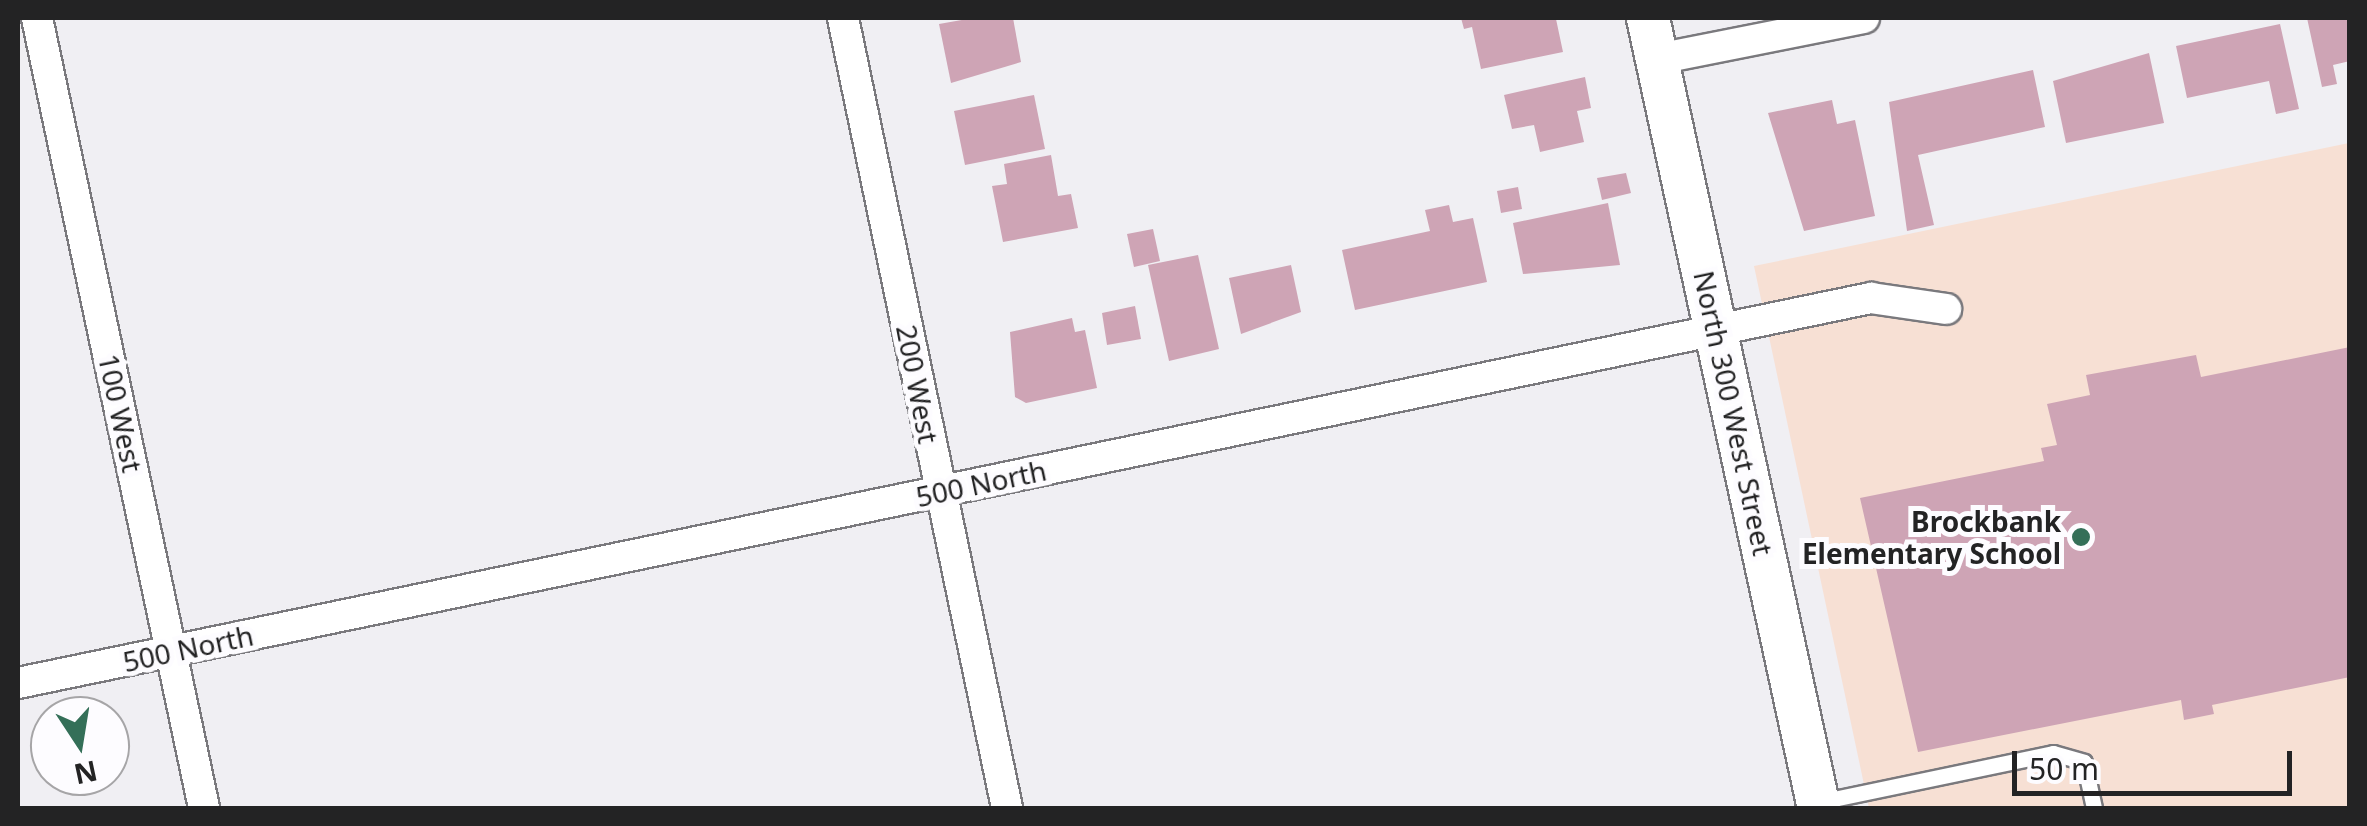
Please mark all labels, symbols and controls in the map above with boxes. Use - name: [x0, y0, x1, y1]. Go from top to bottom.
- street label: North 300 West Street: [1687, 268, 1781, 558]
- street label: 200 West: [890, 322, 946, 446]
- street label: 100 West: [92, 351, 150, 475]
- street label: 500 North: [913, 453, 1049, 513]
- place label: Brockbank Elementary School: [1802, 504, 2061, 570]
- marker: Brockbank Elementary School: [2070, 526, 2092, 548]
- street label: 500 North: [120, 618, 256, 678]
- north arrow: [30, 696, 130, 796]
- scale bar: [2017, 731, 2297, 793]
- text: 50 m: [2029, 748, 2099, 789]
- text: N: [71, 752, 101, 794]

